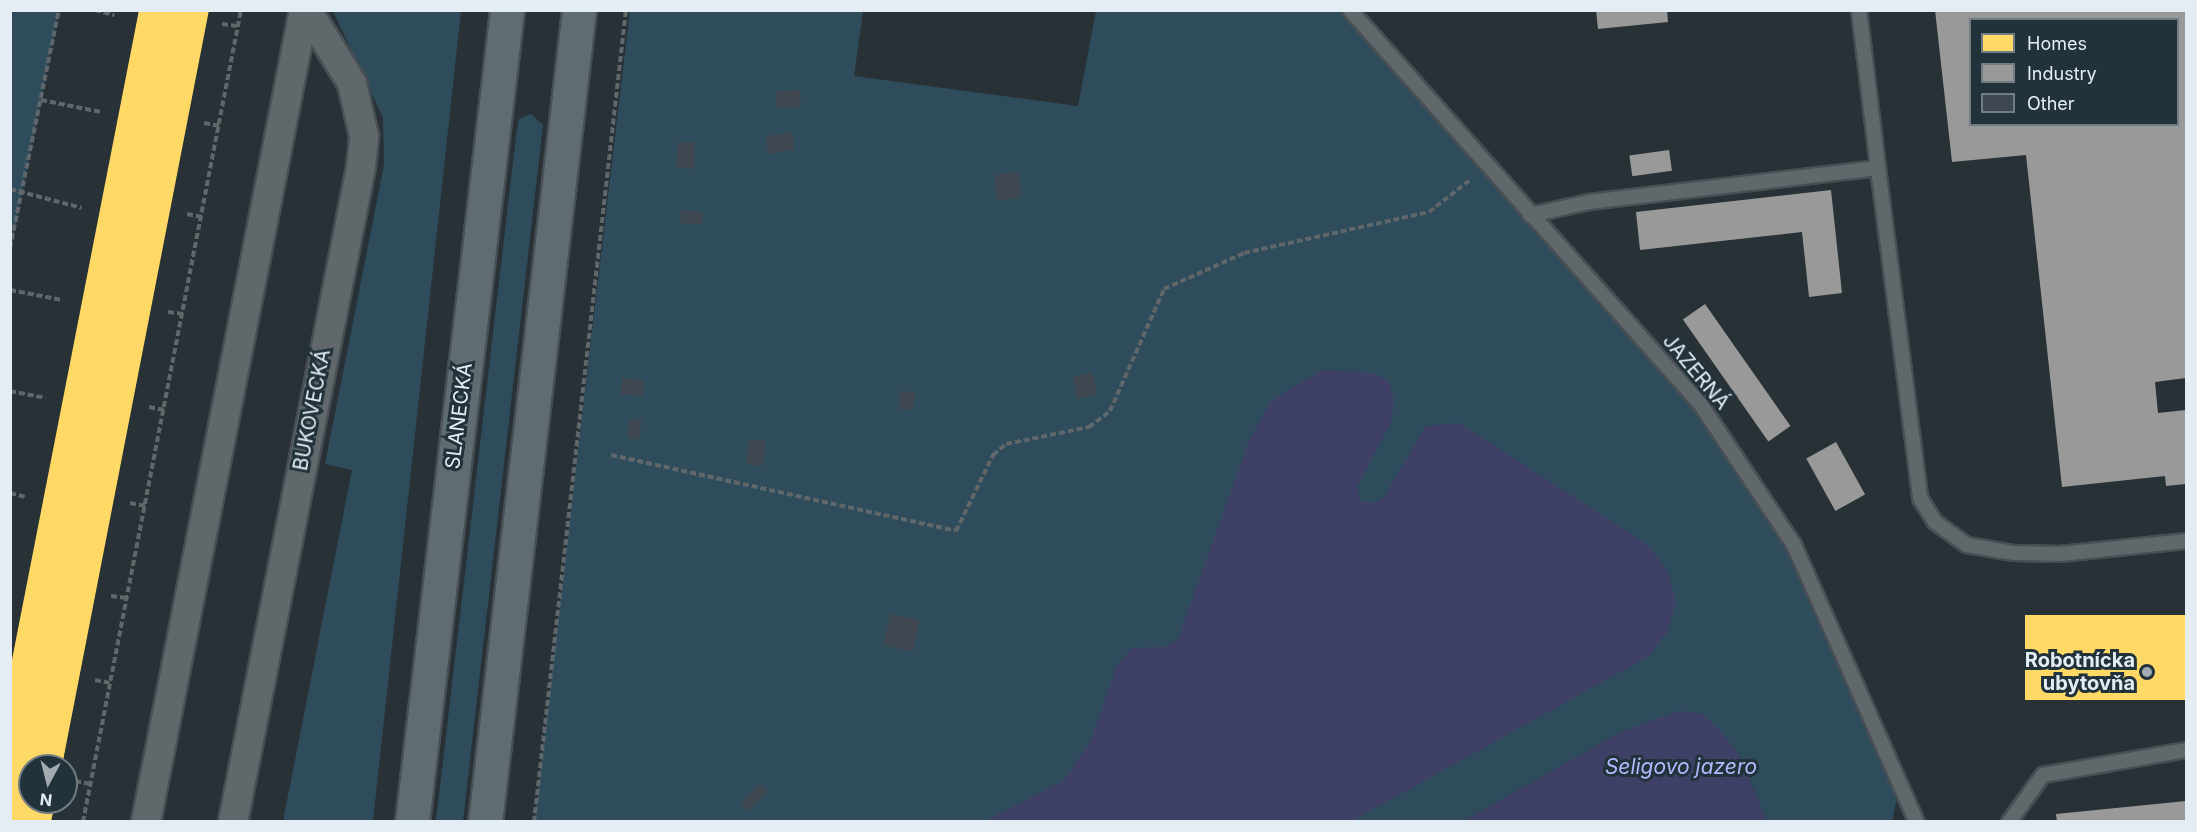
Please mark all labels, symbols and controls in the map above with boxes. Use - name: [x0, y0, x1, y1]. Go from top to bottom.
- legend: [1969, 18, 2179, 126]
- text: Homes: [2027, 33, 2087, 54]
- text: Industry: [2027, 63, 2097, 84]
- text: Other: [2027, 93, 2075, 114]
- street label: JAZERNÁ: [1658, 329, 1734, 415]
- street label: BUKOVECKÁ: [288, 347, 336, 473]
- street label: SLANECKÁ: [441, 361, 477, 471]
- place label: Robotnícka ubytovňa: [2025, 648, 2135, 695]
- marker: Robotnícka ubytovňa: [2140, 665, 2154, 679]
- north arrow: [18, 754, 78, 814]
- water label: Seligovo jazero: [1605, 754, 1757, 780]
- text: N: [39, 789, 53, 811]

